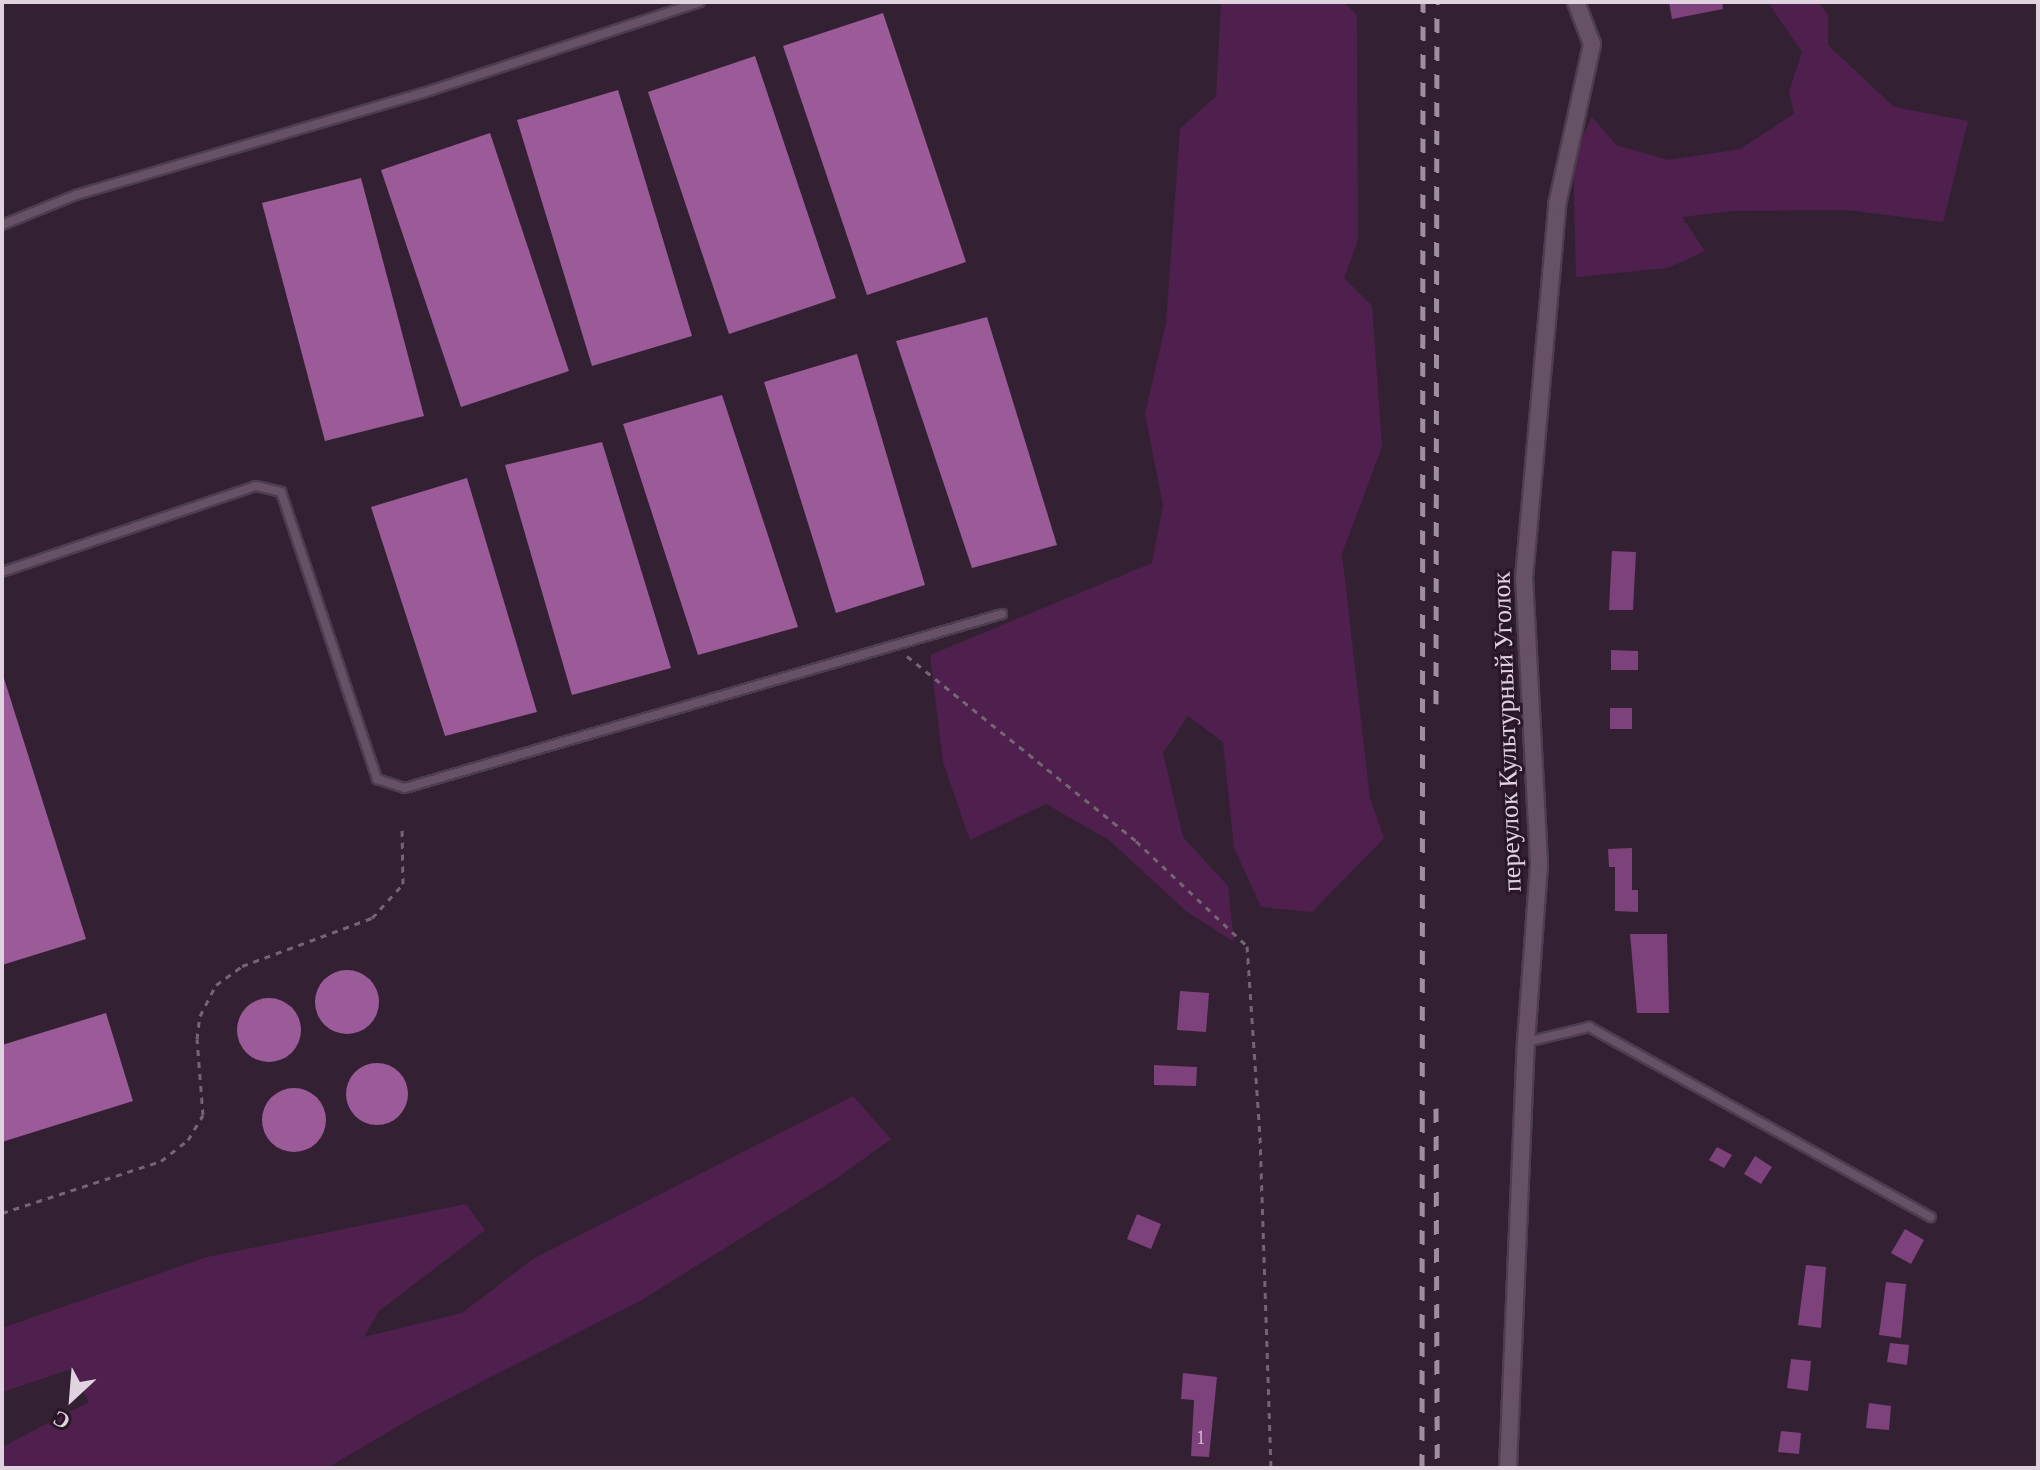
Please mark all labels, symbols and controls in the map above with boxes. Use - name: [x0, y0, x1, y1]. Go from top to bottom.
- street label: переулок Культурный Уголок: [1486, 571, 1528, 893]
- north arrow: [32, 1358, 112, 1438]
- text: С: [49, 1405, 74, 1435]
- house number: 1: [1197, 1424, 1205, 1450]

